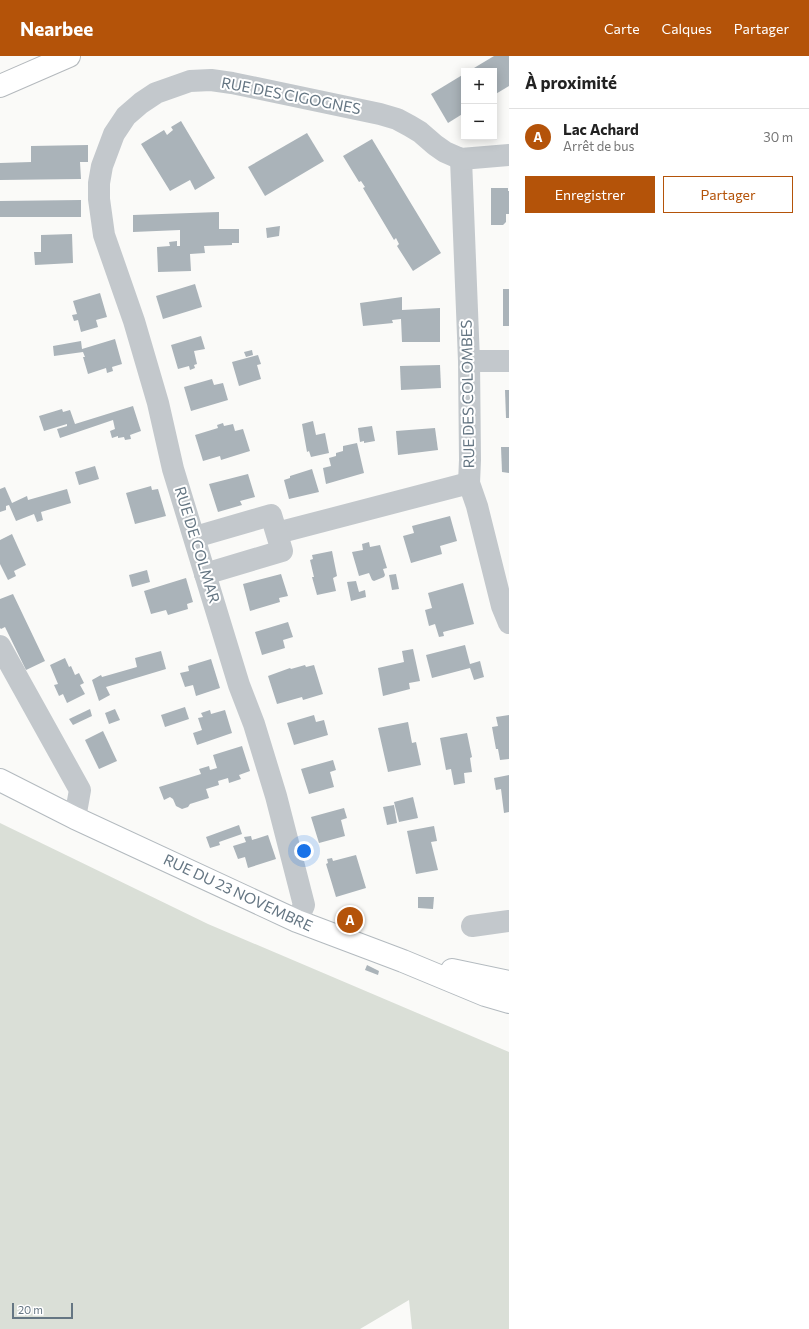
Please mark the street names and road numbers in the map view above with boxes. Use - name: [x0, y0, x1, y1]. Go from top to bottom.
- street label: RUE DES CIGOGNES: [220, 73, 363, 117]
- street label: RUE DES COLOMBES: [457, 319, 477, 468]
- street label: RUE DE COLMAR: [172, 484, 224, 605]
- street label: RUE DU 23 NOVEMBRE: [161, 850, 316, 935]

